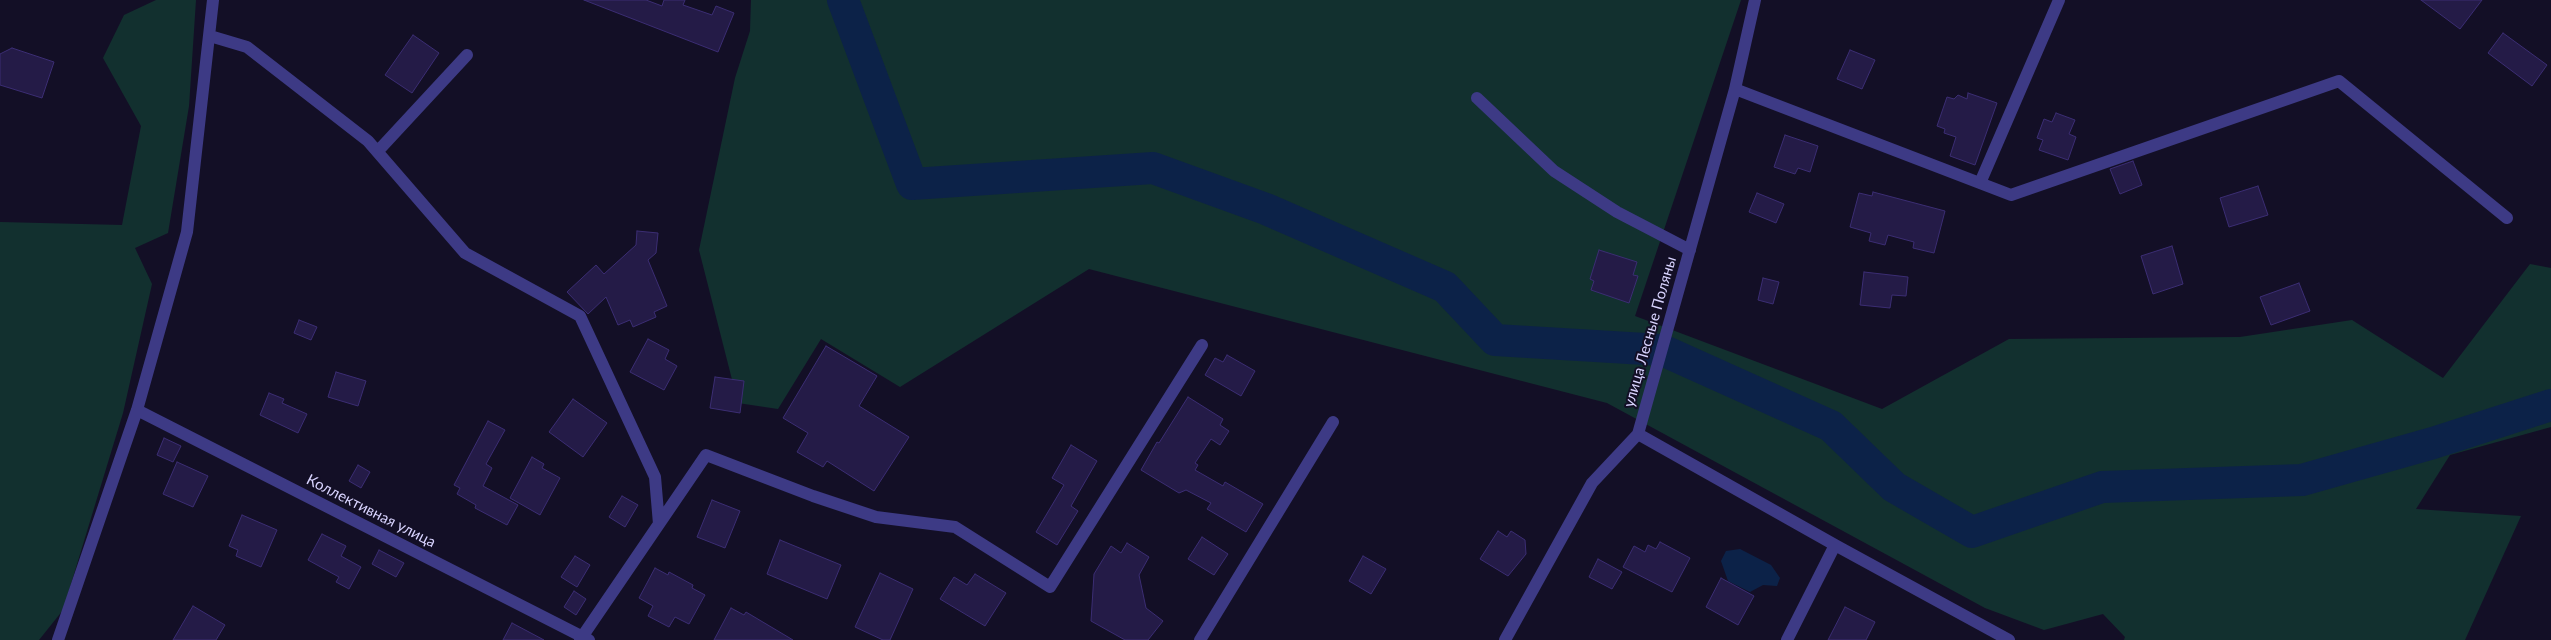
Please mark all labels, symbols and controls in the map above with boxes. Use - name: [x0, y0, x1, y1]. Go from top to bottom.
- street label: улица Лесные Поляны: [1620, 254, 1680, 410]
- street label: Коллективная улица: [303, 471, 439, 551]

